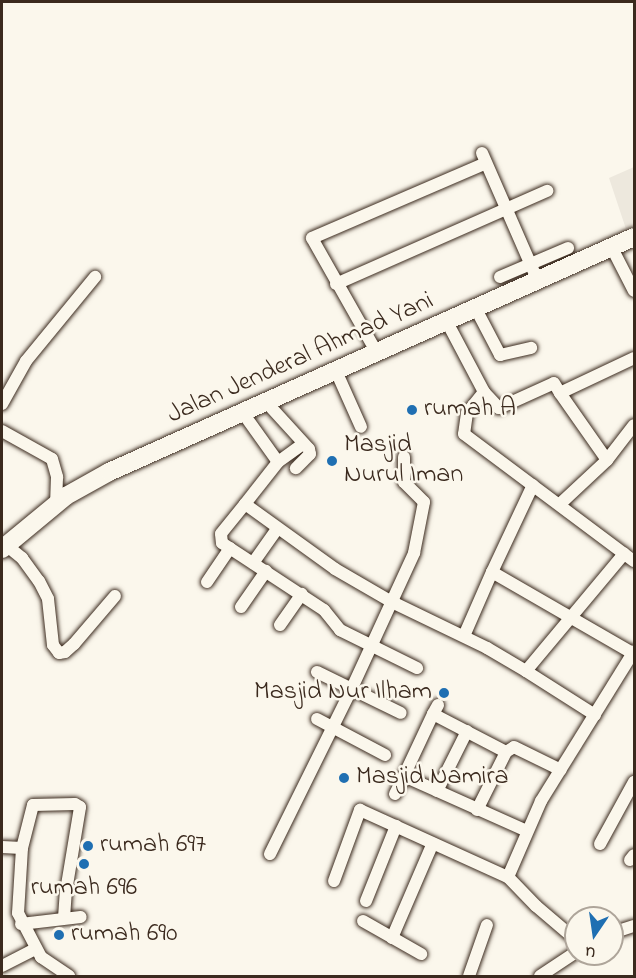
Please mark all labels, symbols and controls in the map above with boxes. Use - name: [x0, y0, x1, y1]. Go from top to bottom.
- street label: Jalan Jenderal Ahmad Yani: [163, 286, 439, 432]
- place label: rumah A: [424, 394, 516, 426]
- marker: rumah A: [405, 403, 419, 417]
- place label: Masjid Nurul Iman: [344, 430, 463, 491]
- marker: Masjid Nurul Iman: [325, 454, 339, 468]
- place label: Masjid Nur Ilham: [254, 677, 432, 709]
- marker: Masjid Nur Ilham: [437, 686, 451, 700]
- place label: Masjid Namira: [356, 762, 509, 794]
- marker: Masjid Namira: [337, 771, 351, 785]
- place label: rumah 697: [100, 830, 206, 862]
- marker: rumah 697: [81, 839, 95, 853]
- marker: rumah 696: [77, 857, 91, 871]
- place label: rumah 696: [31, 873, 137, 905]
- north arrow: [564, 906, 624, 966]
- place label: rumah 690: [71, 919, 177, 951]
- marker: rumah 690: [52, 928, 66, 942]
- text: U: [583, 939, 598, 964]

